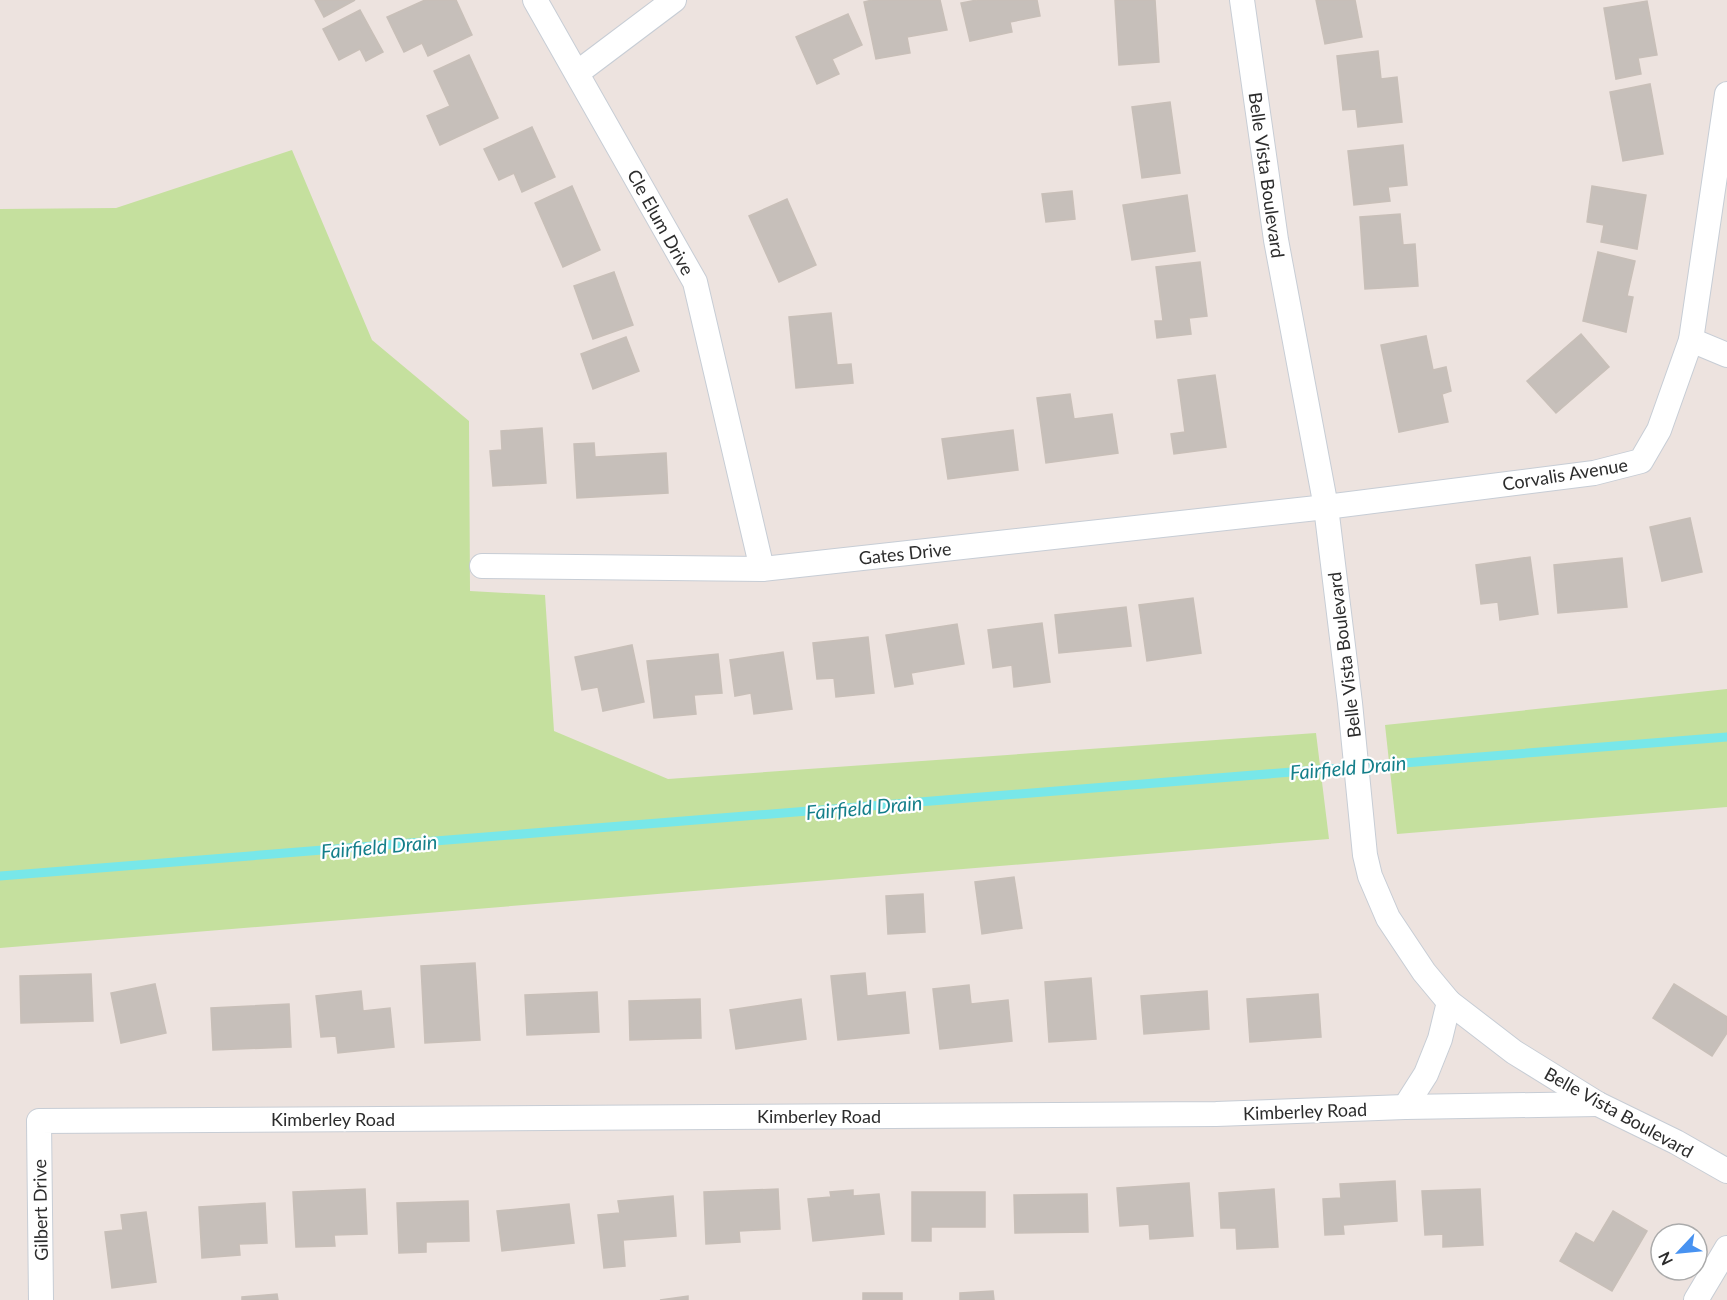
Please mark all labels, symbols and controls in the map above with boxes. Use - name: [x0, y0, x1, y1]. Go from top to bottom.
- street label: Belle Vista Boulevard: [1244, 91, 1290, 259]
- street label: Cle Elum Drive: [623, 165, 699, 279]
- street label: Corvalis Avenue: [1501, 453, 1629, 495]
- street label: Gates Drive: [858, 537, 952, 569]
- street label: Belle Vista Boulevard: [1323, 571, 1365, 739]
- water label: Fairfield Drain: [1289, 750, 1407, 784]
- water label: Fairfield Drain: [805, 790, 923, 824]
- water label: Fairfield Drain: [320, 829, 438, 863]
- street label: Belle Vista Boulevard: [1541, 1062, 1697, 1162]
- street label: Kimberley Road: [1243, 1098, 1367, 1124]
- street label: Kimberley Road: [757, 1105, 881, 1127]
- street label: Kimberley Road: [271, 1108, 395, 1130]
- street label: Gilbert Drive: [28, 1159, 52, 1261]
- north arrow: [1649, 1222, 1709, 1282]
- text: N: [1654, 1249, 1676, 1268]

